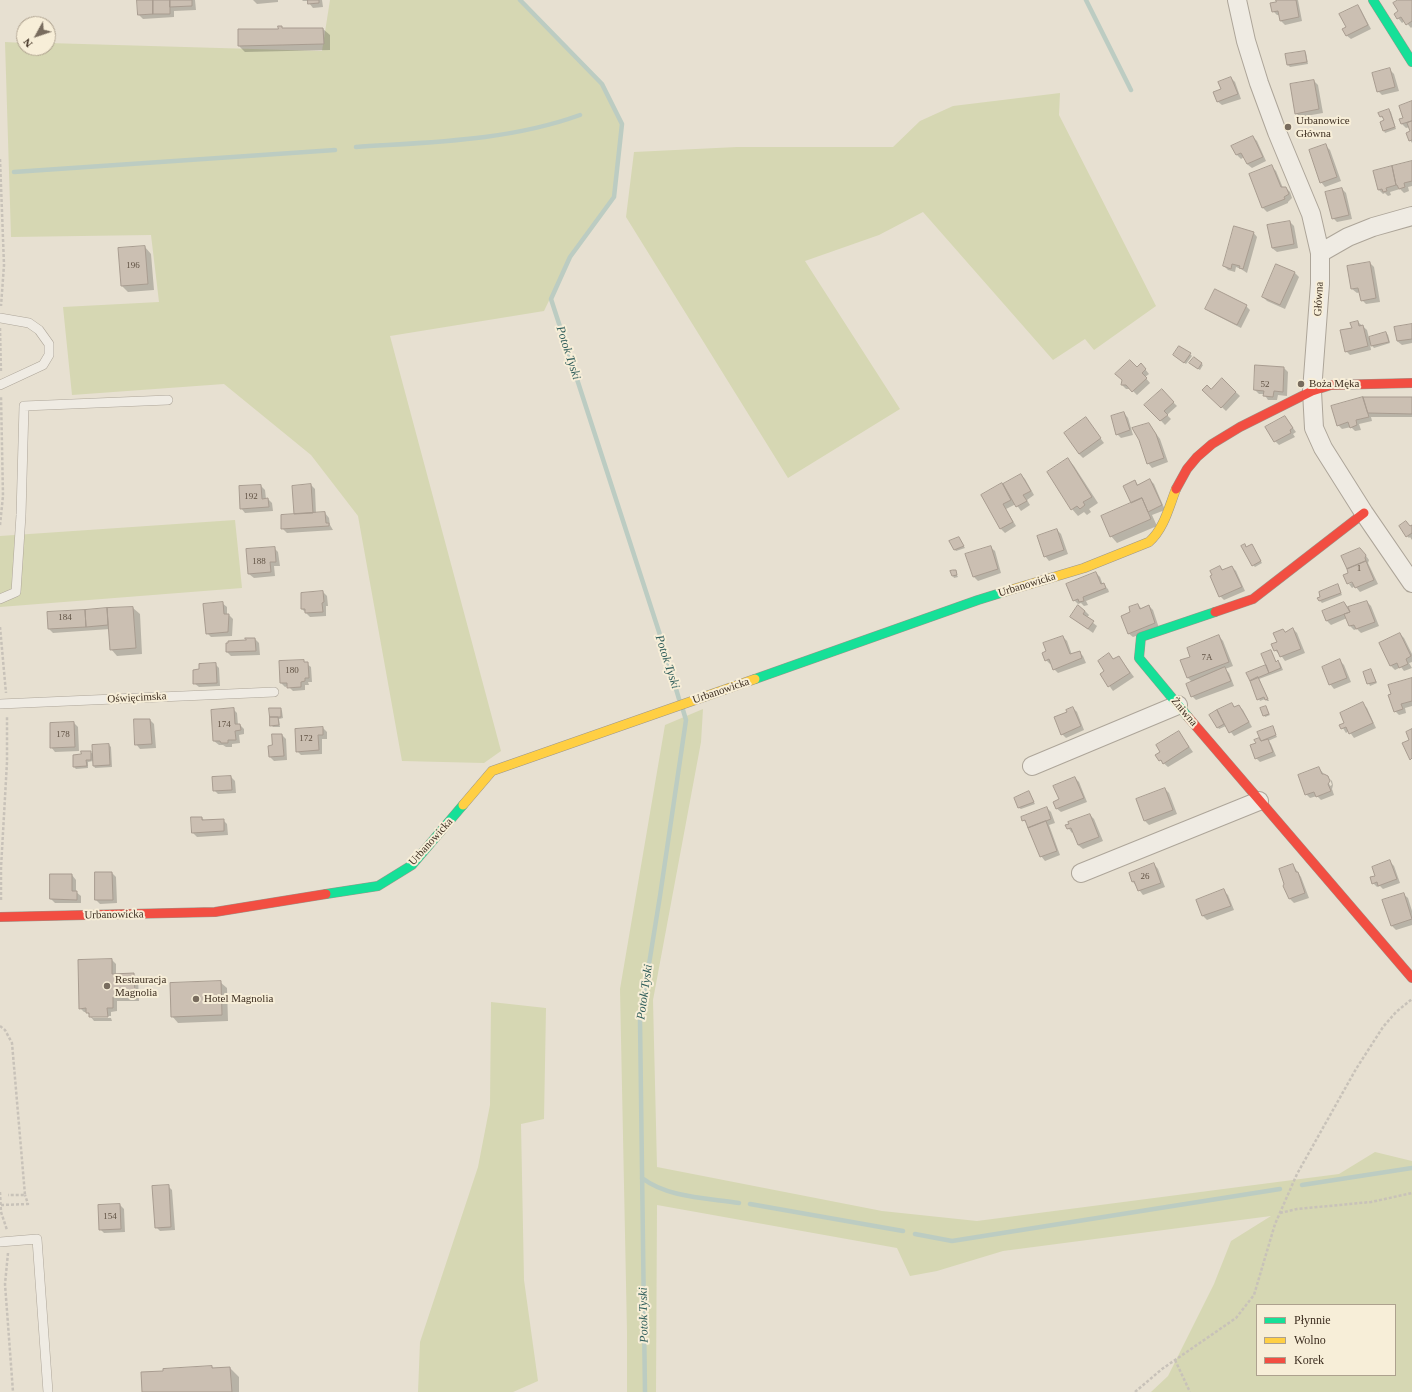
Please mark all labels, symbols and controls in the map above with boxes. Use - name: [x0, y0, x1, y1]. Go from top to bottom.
- north arrow: [16, 16, 56, 56]
- text: N: [20, 36, 35, 50]
- place label: Urbanowice Główna: [1296, 114, 1350, 140]
- marker: Urbanowice Główna: [1283, 122, 1293, 132]
- house number: 196: [126, 261, 140, 271]
- street label: Główna: [1311, 281, 1327, 317]
- water label: Potok Tyski: [553, 324, 583, 382]
- place label: Boża Męka: [1309, 377, 1359, 391]
- marker: Boża Męka: [1296, 379, 1306, 389]
- house number: 52: [1260, 380, 1270, 390]
- house number: 192: [244, 492, 258, 502]
- house number: 188: [252, 557, 266, 567]
- house number: 1: [1357, 564, 1361, 574]
- street label: Urbanowicka: [997, 570, 1057, 600]
- house number: 184: [58, 613, 72, 623]
- water label: Potok Tyski: [652, 633, 682, 691]
- house number: 7A: [1202, 653, 1212, 663]
- house number: 180: [285, 666, 299, 676]
- street label: Urbanowicka: [691, 675, 751, 707]
- street label: Oświęcimska: [107, 690, 167, 706]
- street label: Żniwna: [1168, 695, 1200, 729]
- house number: 174: [217, 720, 231, 730]
- house number: 178: [56, 730, 70, 740]
- house number: 172: [299, 734, 313, 744]
- street label: Urbanowicka: [406, 816, 456, 868]
- house number: 26: [1140, 872, 1150, 882]
- street label: Urbanowicka: [84, 908, 144, 922]
- water label: Potok Tyski: [634, 964, 656, 1020]
- place label: Restauracja Magnolia: [115, 973, 166, 999]
- marker: Restauracja Magnolia: [102, 981, 112, 991]
- place label: Hotel Magnolia: [204, 992, 273, 1006]
- marker: Hotel Magnolia: [191, 994, 201, 1004]
- house number: 154: [103, 1212, 117, 1222]
- water label: Potok Tyski: [636, 1287, 652, 1343]
- legend: [1256, 1304, 1396, 1376]
- text: Płynnie: [1294, 1313, 1331, 1327]
- text: Wolno: [1294, 1333, 1326, 1347]
- text: Korek: [1294, 1353, 1324, 1367]

